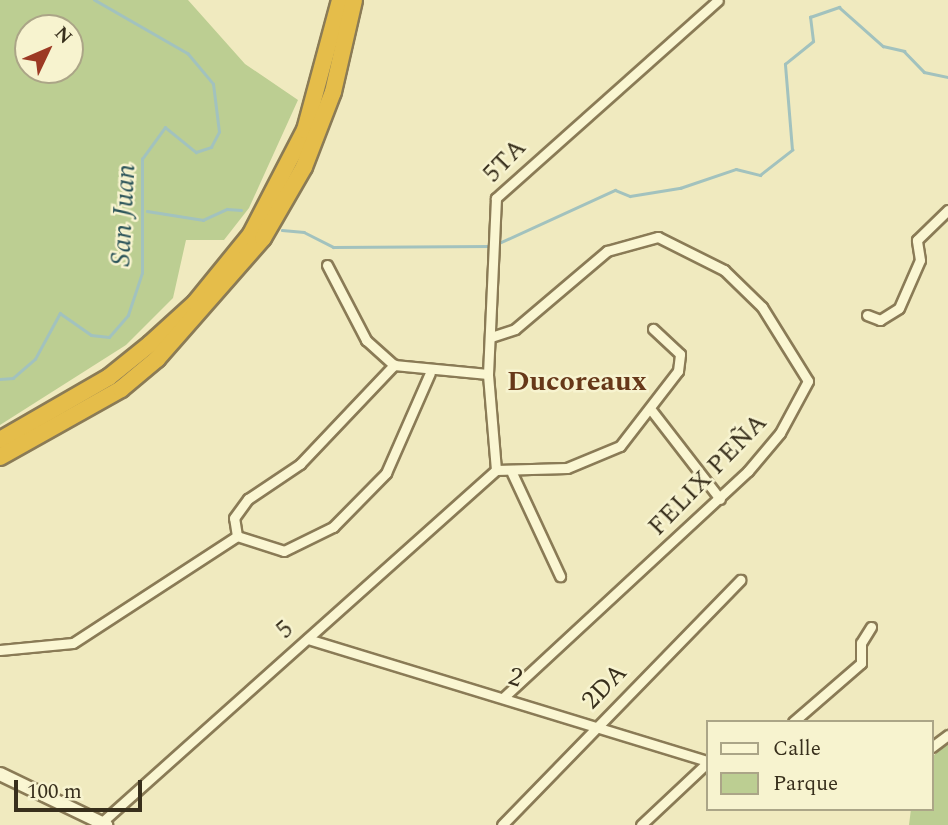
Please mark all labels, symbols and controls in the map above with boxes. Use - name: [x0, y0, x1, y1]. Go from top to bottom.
- north arrow: [14, 14, 84, 84]
- text: N: [47, 20, 79, 51]
- street label: 5TA: [477, 132, 533, 190]
- water label: San Juan: [105, 163, 143, 267]
- district label: Ducoreaux: [507, 365, 647, 399]
- street label: FELIX PEÑA: [642, 407, 774, 543]
- street label: 5: [270, 614, 300, 646]
- street label: 2DA: [576, 658, 634, 716]
- street label: 2: [504, 661, 526, 695]
- legend: [706, 720, 934, 811]
- text: Calle: [773, 733, 821, 765]
- scale bar: [18, 766, 145, 810]
- text: Parque: [773, 768, 838, 800]
- text: 100 m: [27, 776, 82, 808]

